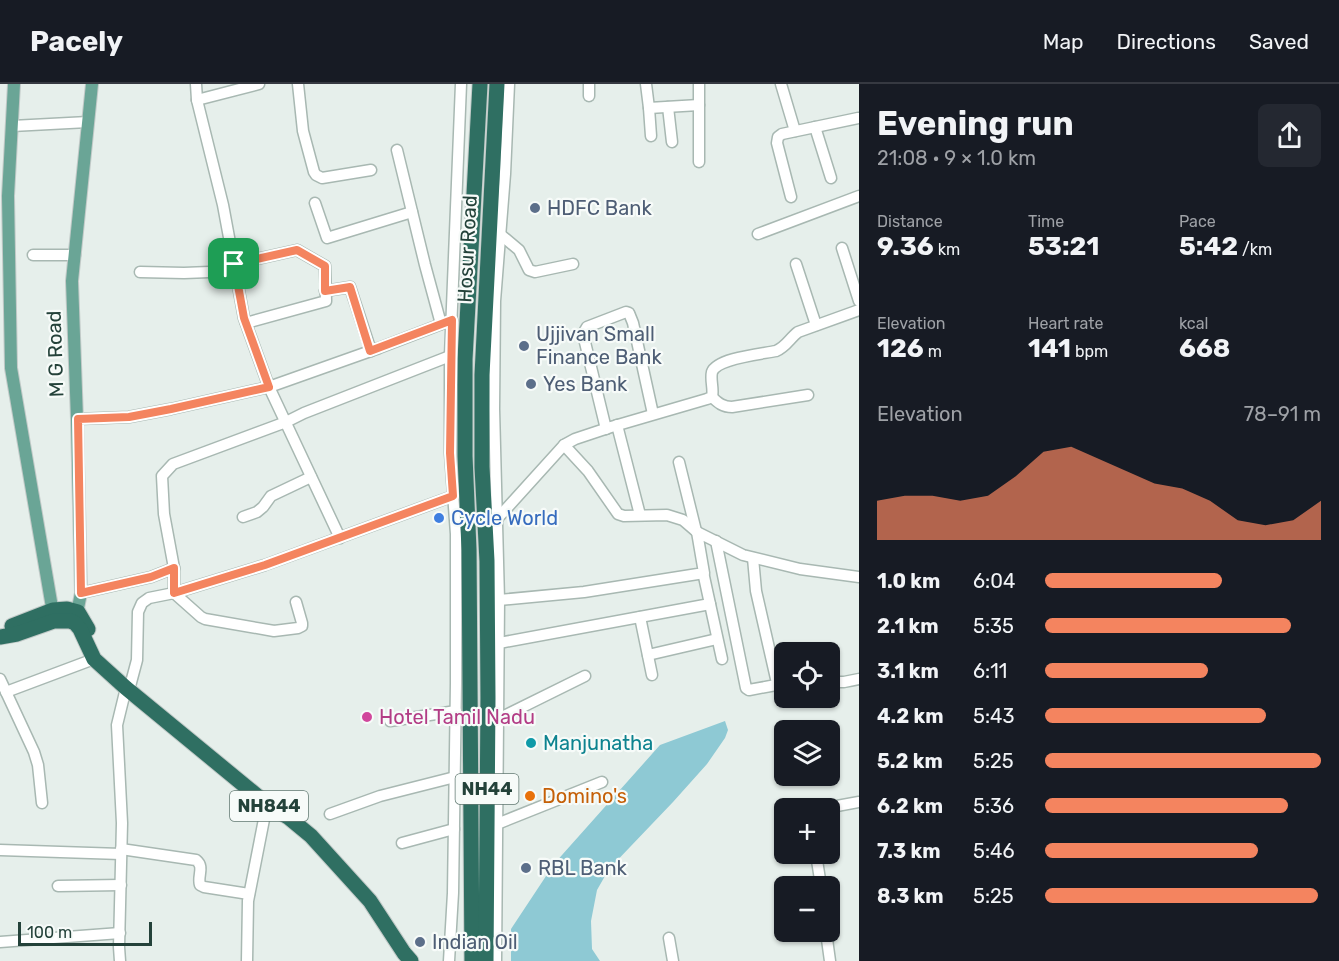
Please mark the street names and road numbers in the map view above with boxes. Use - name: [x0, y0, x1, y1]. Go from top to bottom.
- street label: Hosur Road: [452, 195, 482, 303]
- street label: M G Road: [41, 310, 69, 398]
- road number: NH44: [456, 774, 518, 804]
- road number: NH844: [230, 791, 308, 821]

